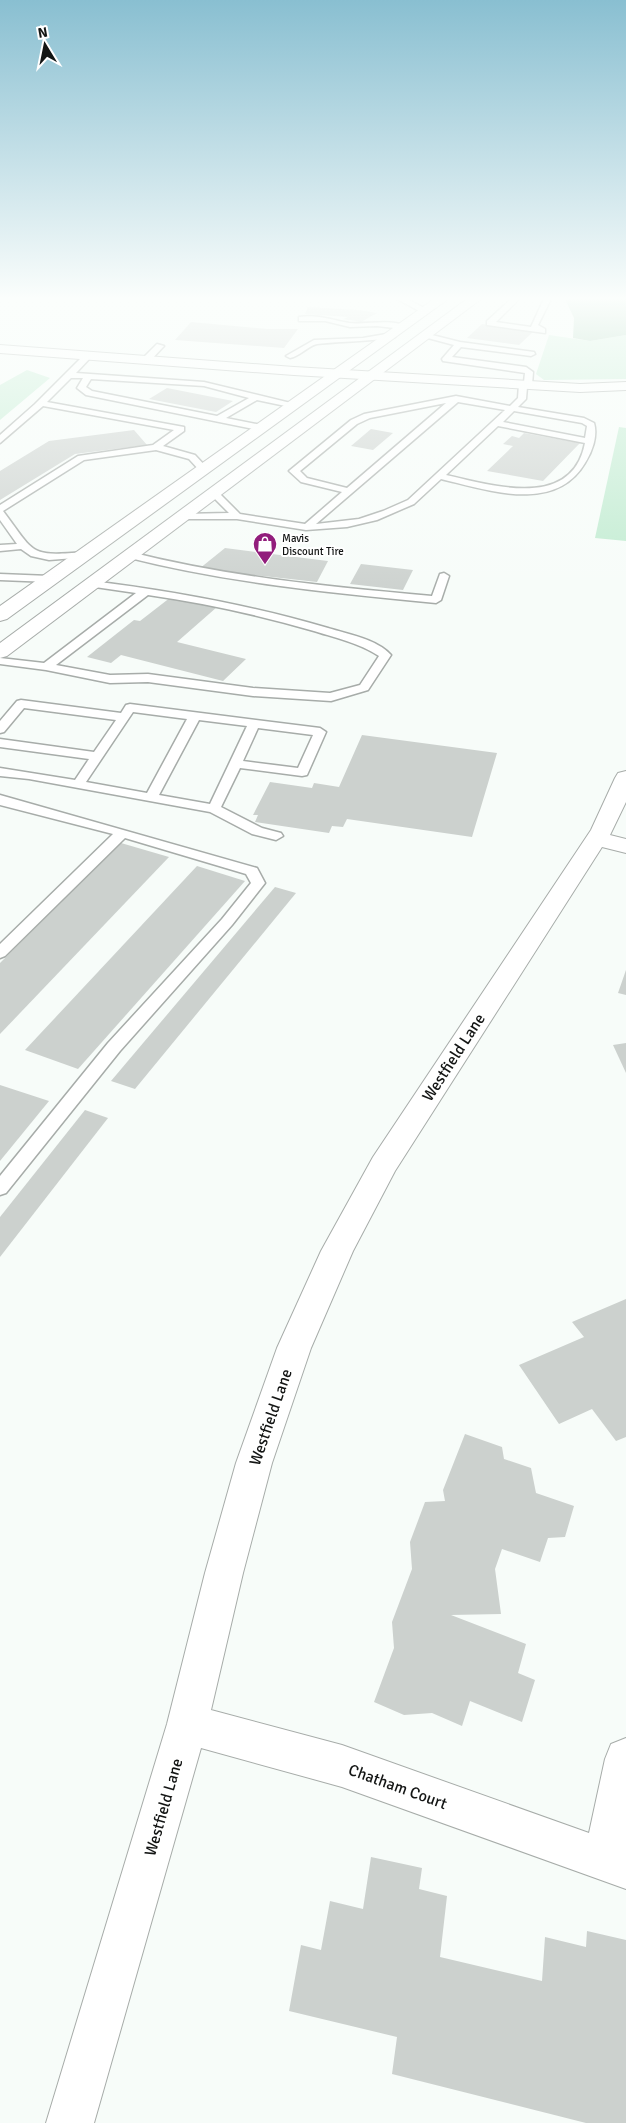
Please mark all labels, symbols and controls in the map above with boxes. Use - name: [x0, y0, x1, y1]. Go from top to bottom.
- north arrow: [20, 20, 70, 70]
- text: N: [37, 23, 49, 42]
- shop icon: Mavis Discount Tire: [252, 531, 278, 565]
- place label: Mavis Discount Tire: [282, 532, 344, 558]
- street label: Westfield Lane: [418, 1010, 490, 1105]
- street label: Westfield Lane: [245, 1366, 297, 1468]
- street label: Westfield Lane: [140, 1756, 187, 1858]
- street label: Chatham Court: [346, 1760, 450, 1814]

